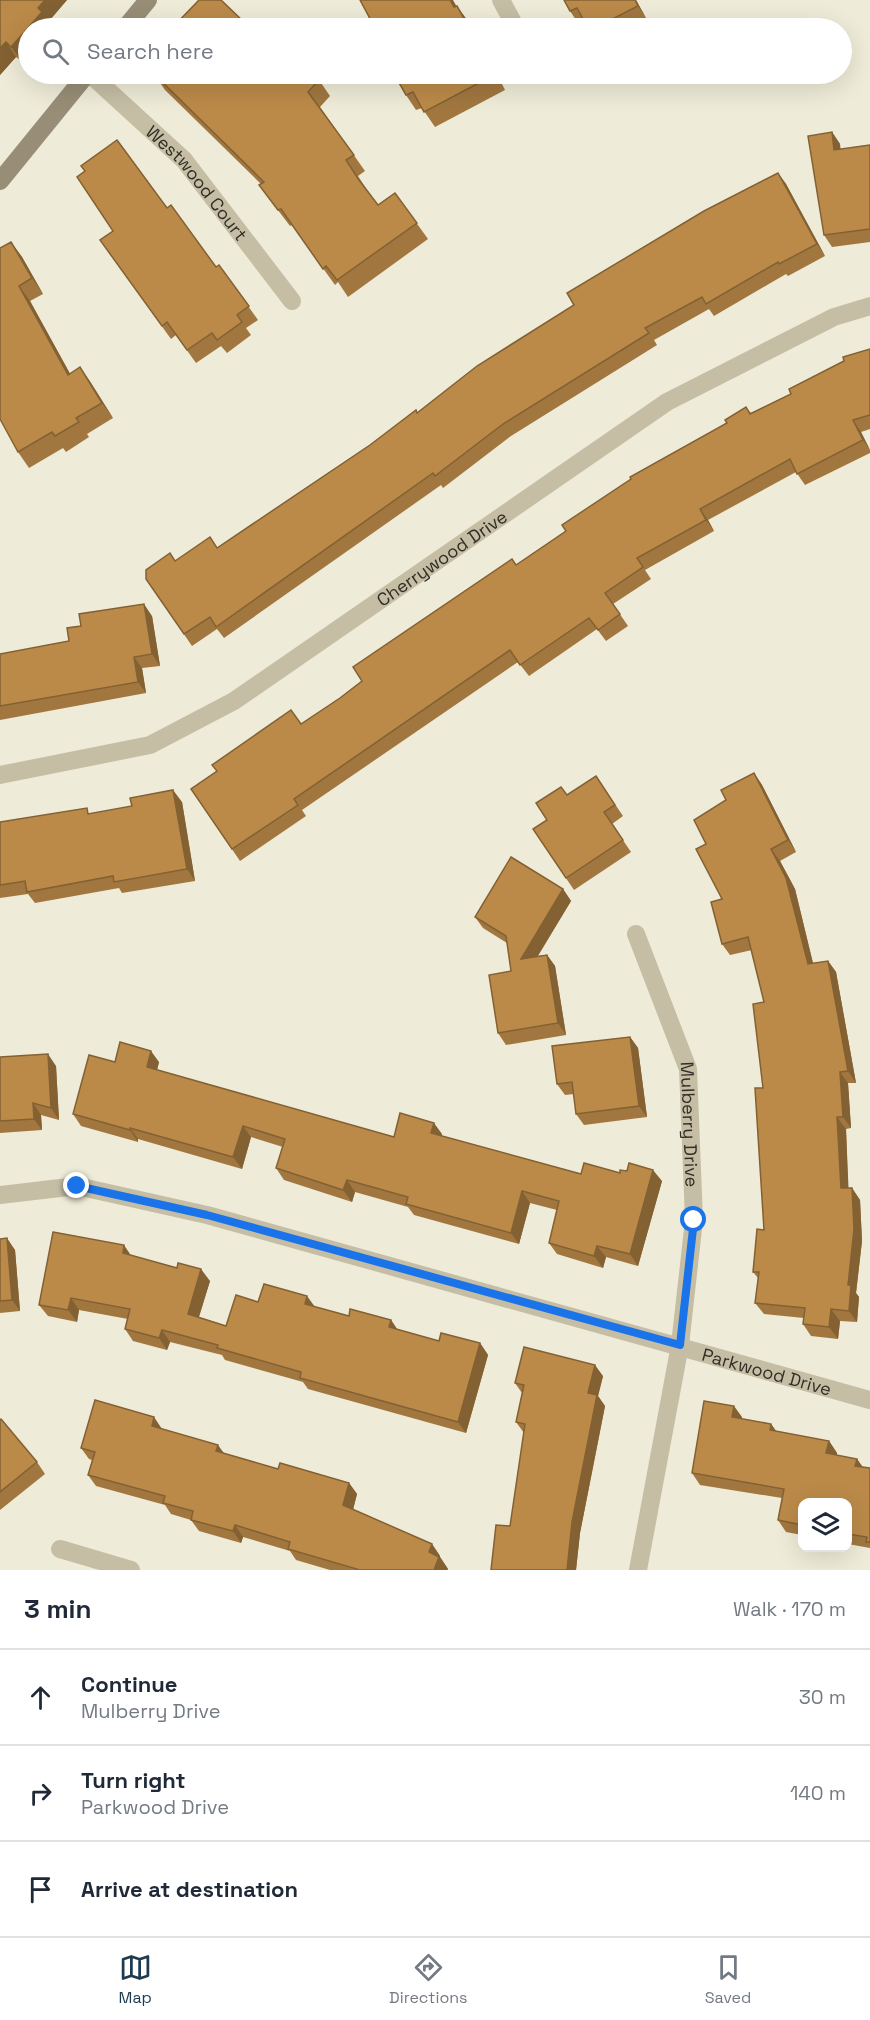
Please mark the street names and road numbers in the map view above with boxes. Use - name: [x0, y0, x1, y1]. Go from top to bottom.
- street label: Westwood Court: [142, 120, 253, 245]
- street label: Cherrywood Drive: [372, 505, 511, 611]
- street label: Mulberry Drive: [676, 1061, 704, 1188]
- street label: Parkwood Drive: [700, 1342, 834, 1400]

